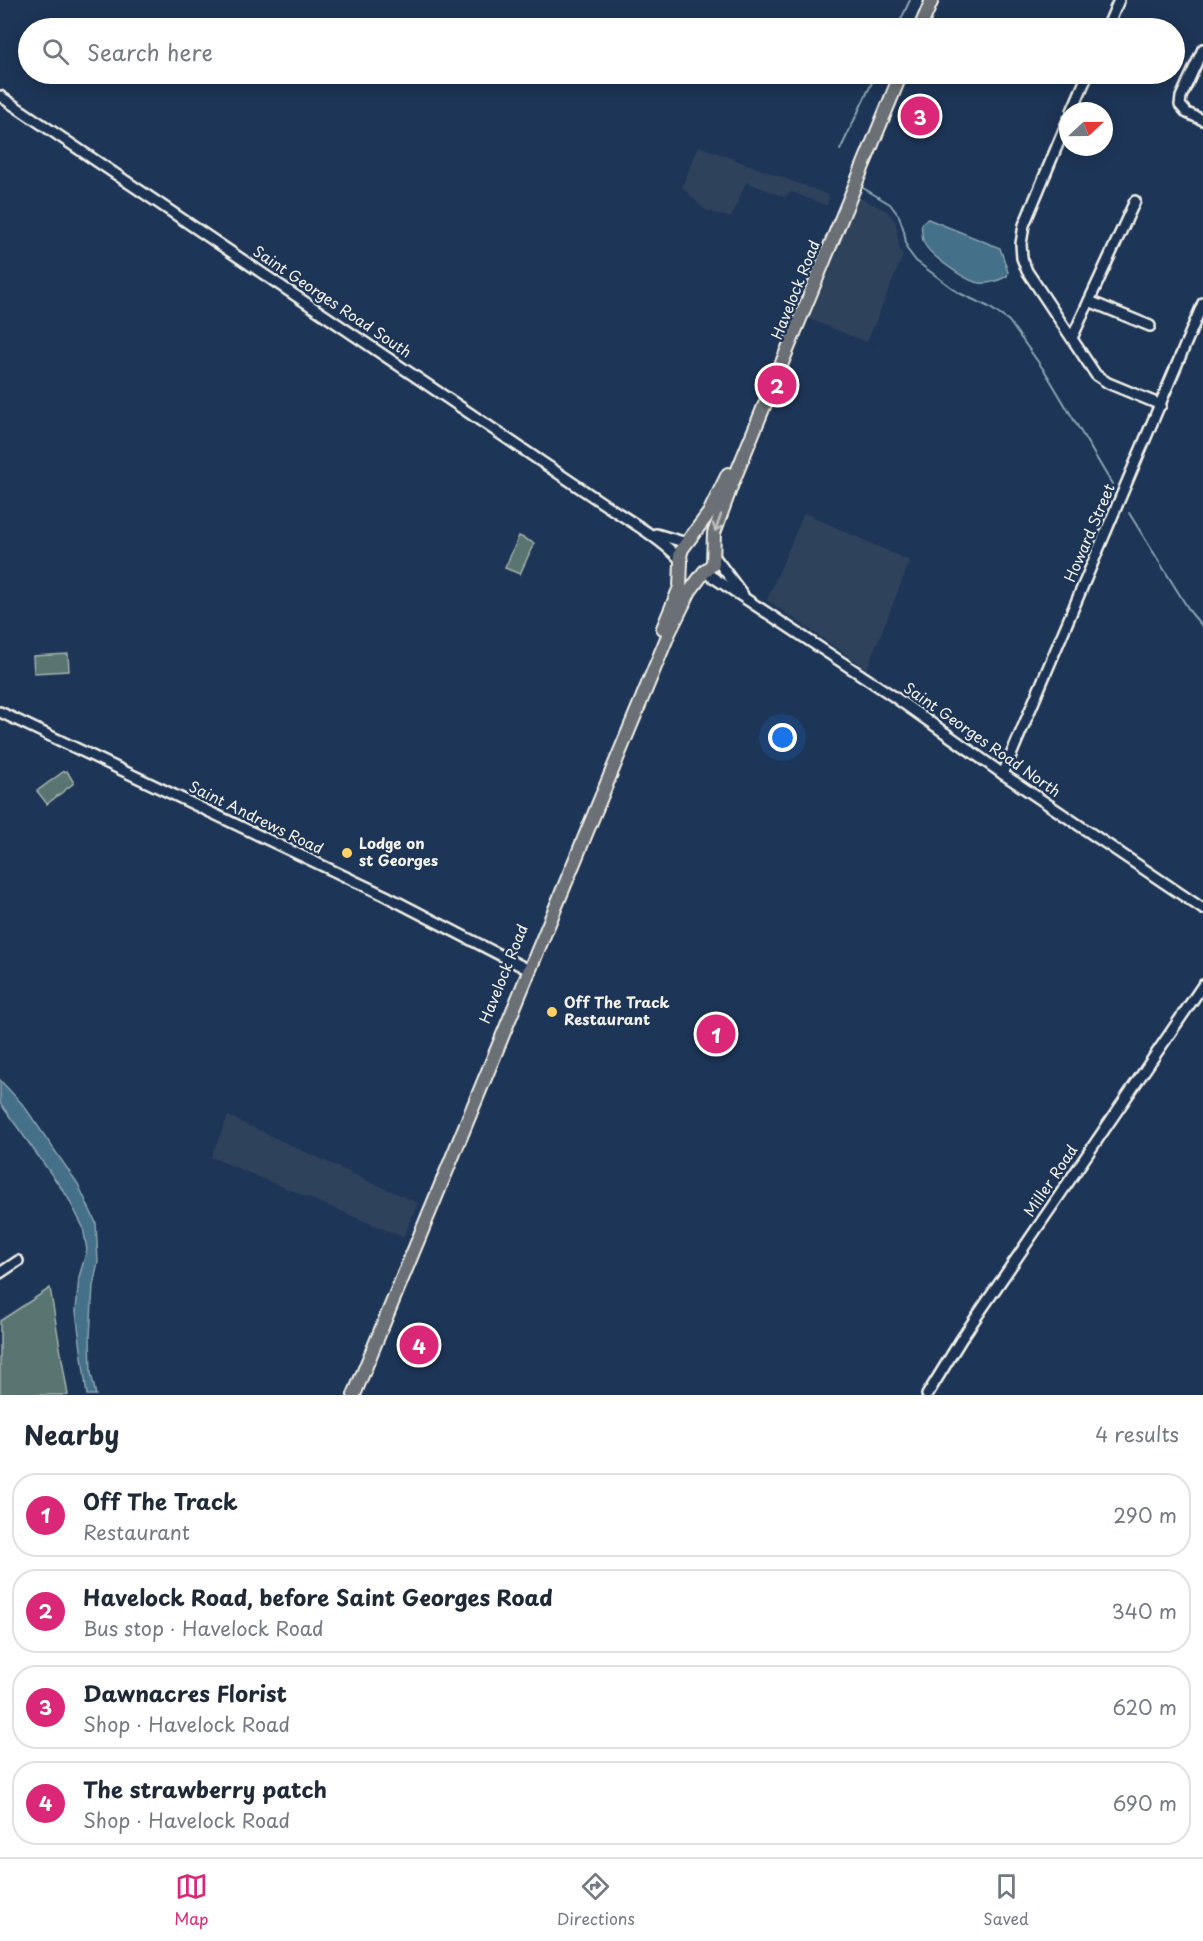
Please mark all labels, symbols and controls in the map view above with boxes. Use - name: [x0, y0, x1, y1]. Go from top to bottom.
- search box: [18, 18, 1185, 84]
- icon: search: [39, 35, 72, 68]
- text: Search here: [87, 35, 213, 68]
- pin: 3: [900, 94, 940, 138]
- north arrow: [1059, 102, 1113, 156]
- street label: Havelock Road: [764, 236, 825, 343]
- street label: Saint Georges Road South: [249, 239, 417, 363]
- pin: 2: [758, 362, 796, 408]
- street label: Howard Street: [1057, 480, 1120, 585]
- one-way arrow: [712, 513, 723, 532]
- street label: Saint Georges Road North: [900, 676, 1066, 802]
- your location: [768, 723, 797, 752]
- street label: Saint Andrews Road: [186, 774, 328, 859]
- place label: Lodge on st Georges: [359, 831, 438, 871]
- marker: Lodge on st Georges: [340, 846, 354, 860]
- street label: Havelock Road: [472, 920, 533, 1027]
- place label: Off The Track Restaurant: [564, 990, 669, 1030]
- marker: Off The Track Restaurant: [545, 1005, 559, 1019]
- pin: 1: [696, 1012, 736, 1056]
- street label: Miller Road: [1017, 1139, 1082, 1221]
- pin: 4: [400, 1322, 438, 1368]
- text: Nearby: [24, 1415, 119, 1454]
- text: 4 results: [1095, 1419, 1179, 1449]
- text: Off The Track: [83, 1484, 238, 1517]
- text: 1: [41, 1500, 50, 1530]
- text: 290 m: [1113, 1500, 1177, 1530]
- text: Restaurant: [83, 1517, 190, 1547]
- text: Havelock Road, before Saint Georges Road: [83, 1580, 553, 1613]
- text: 2: [38, 1596, 53, 1626]
- text: 340 m: [1112, 1596, 1177, 1626]
- text: Bus stop · Havelock Road: [83, 1613, 324, 1643]
- text: Dawnacres Florist: [83, 1676, 287, 1709]
- text: 3: [39, 1692, 52, 1722]
- text: 620 m: [1113, 1692, 1177, 1722]
- text: Shop · Havelock Road: [83, 1709, 290, 1739]
- text: The strawberry patch: [83, 1772, 327, 1805]
- text: 4: [39, 1788, 52, 1818]
- text: 690 m: [1113, 1788, 1177, 1818]
- text: Shop · Havelock Road: [83, 1805, 290, 1835]
- tab: Map: [174, 1870, 208, 1930]
- tab: Directions: [557, 1870, 635, 1930]
- tab: Saved: [983, 1870, 1029, 1930]

